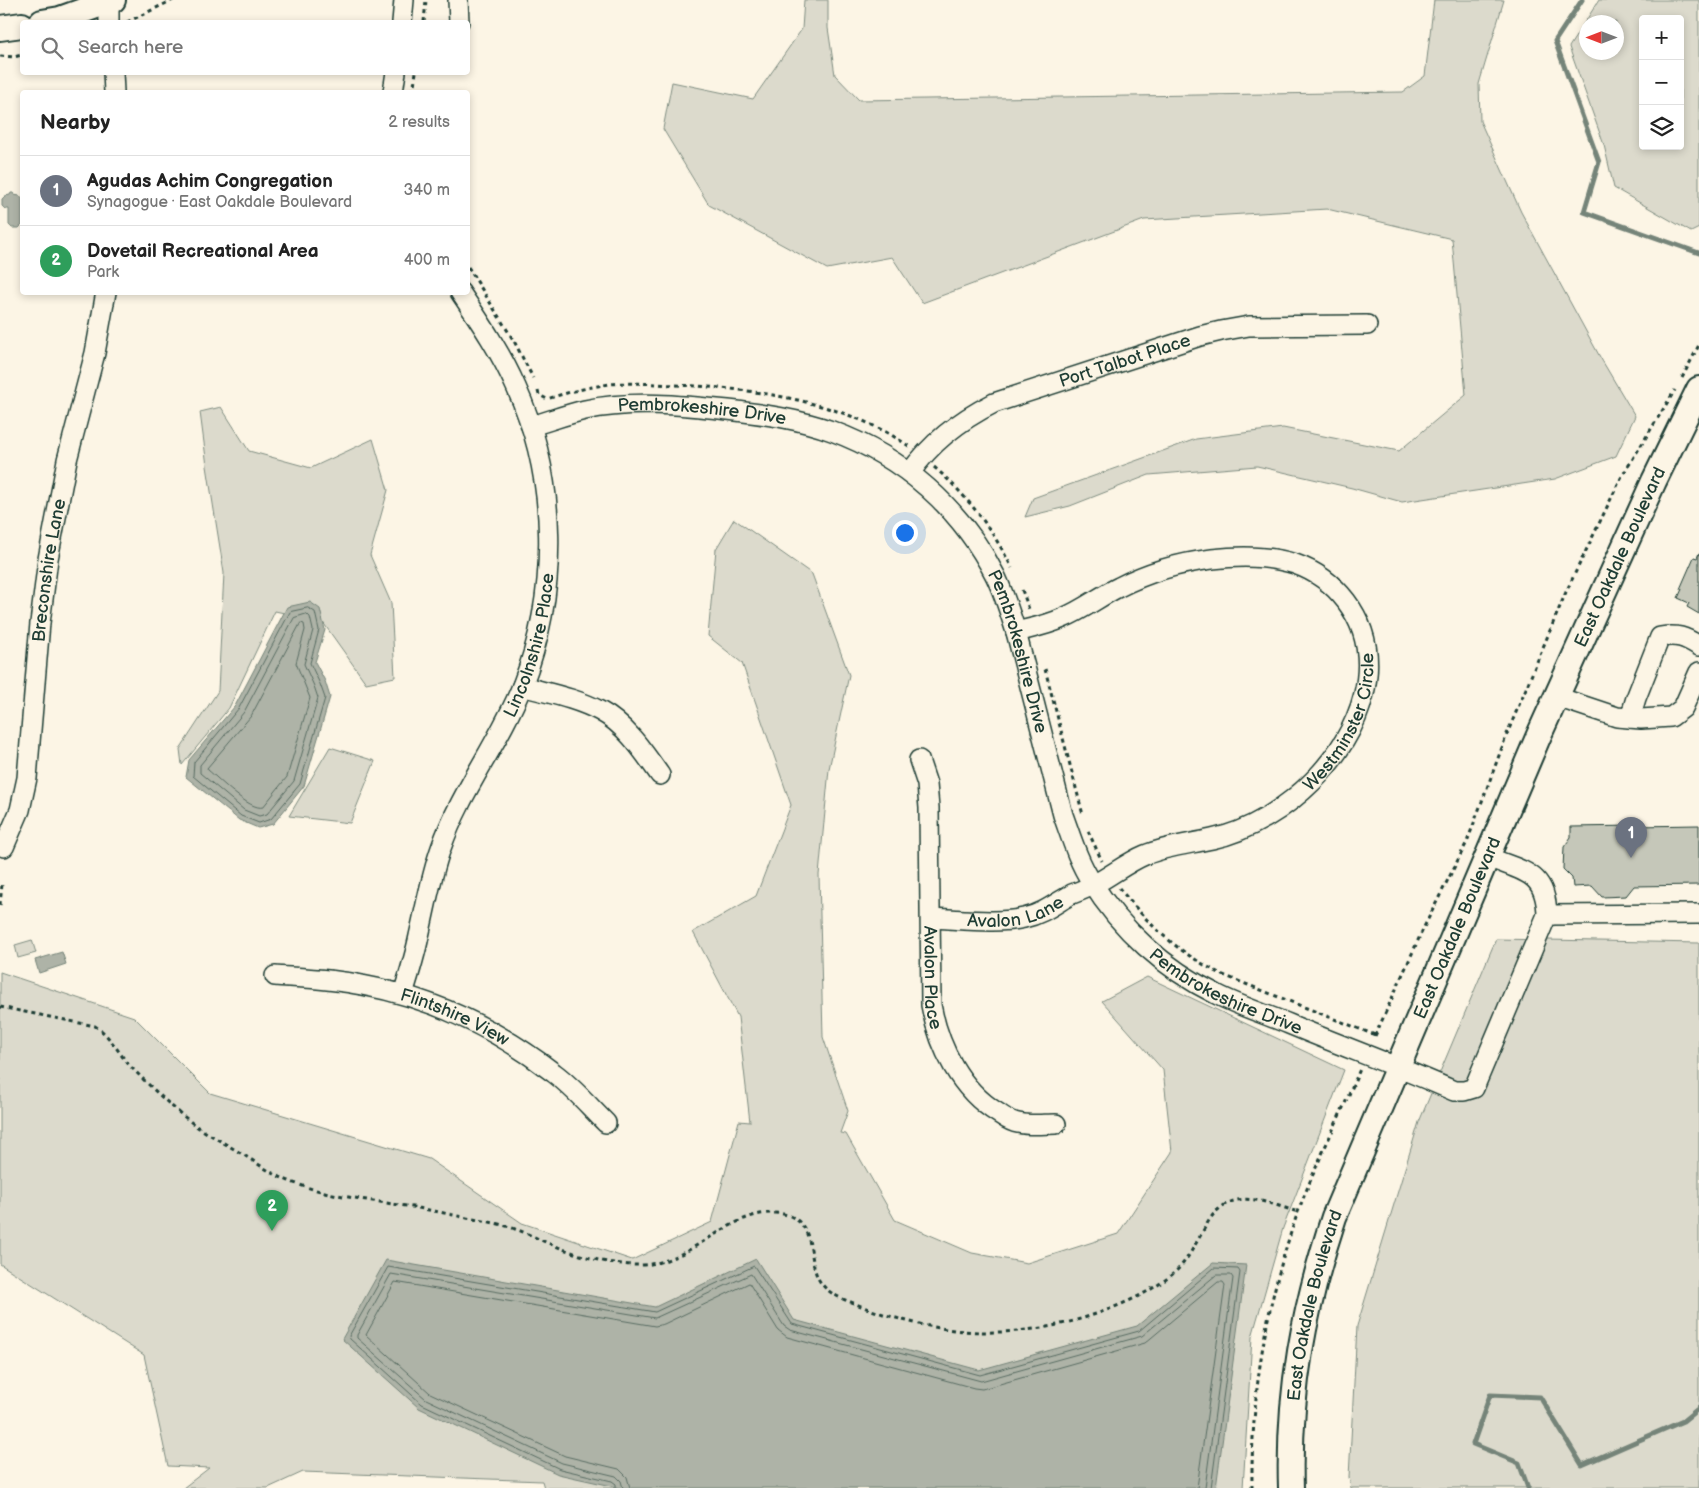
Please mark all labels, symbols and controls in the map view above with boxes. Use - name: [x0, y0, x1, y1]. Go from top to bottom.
- north arrow: [1579, 15, 1624, 60]
- map controls: [1639, 15, 1684, 150]
- button: +: [1639, 15, 1684, 60]
- search box: [20, 20, 470, 75]
- icon: search: [38, 34, 66, 62]
- text: Search here: [78, 36, 183, 59]
- button: −: [1639, 60, 1684, 105]
- button: layers: [1639, 105, 1684, 150]
- text: Nearby: [40, 110, 110, 135]
- text: 2 results: [388, 113, 450, 132]
- text: Agudas Achim Congregation: [87, 170, 333, 193]
- text: 1: [53, 181, 59, 200]
- text: 340 m: [403, 181, 450, 200]
- text: Synagogue · East Oakdale Boulevard: [87, 193, 352, 212]
- text: Dovetail Recreational Area: [87, 240, 319, 263]
- text: 2: [51, 251, 61, 270]
- text: 400 m: [404, 251, 450, 270]
- text: Park: [87, 263, 119, 282]
- street label: Port Talbot Place: [1056, 329, 1193, 392]
- street label: Pembrokeshire Drive: [617, 394, 788, 429]
- street label: East Oakdale Boulevard: [1570, 464, 1670, 650]
- street label: Breconshire Lane: [28, 497, 70, 643]
- your location: [892, 520, 918, 546]
- street label: Pembrokeshire Drive: [984, 566, 1052, 736]
- street label: Lincolnshire Place: [499, 572, 558, 721]
- street label: Westminster Circle: [1299, 652, 1378, 795]
- pin: 1: [1615, 817, 1647, 858]
- street label: East Oakdale Boulevard: [1409, 834, 1505, 1022]
- street label: Avalon Lane: [967, 891, 1068, 931]
- street label: Avalon Place: [920, 925, 947, 1032]
- street label: Pembrokeshire Drive: [1145, 944, 1306, 1039]
- street label: Flintshire View: [398, 984, 513, 1050]
- pin: 2: [256, 1190, 288, 1231]
- street label: East Oakdale Boulevard: [1283, 1207, 1346, 1402]

